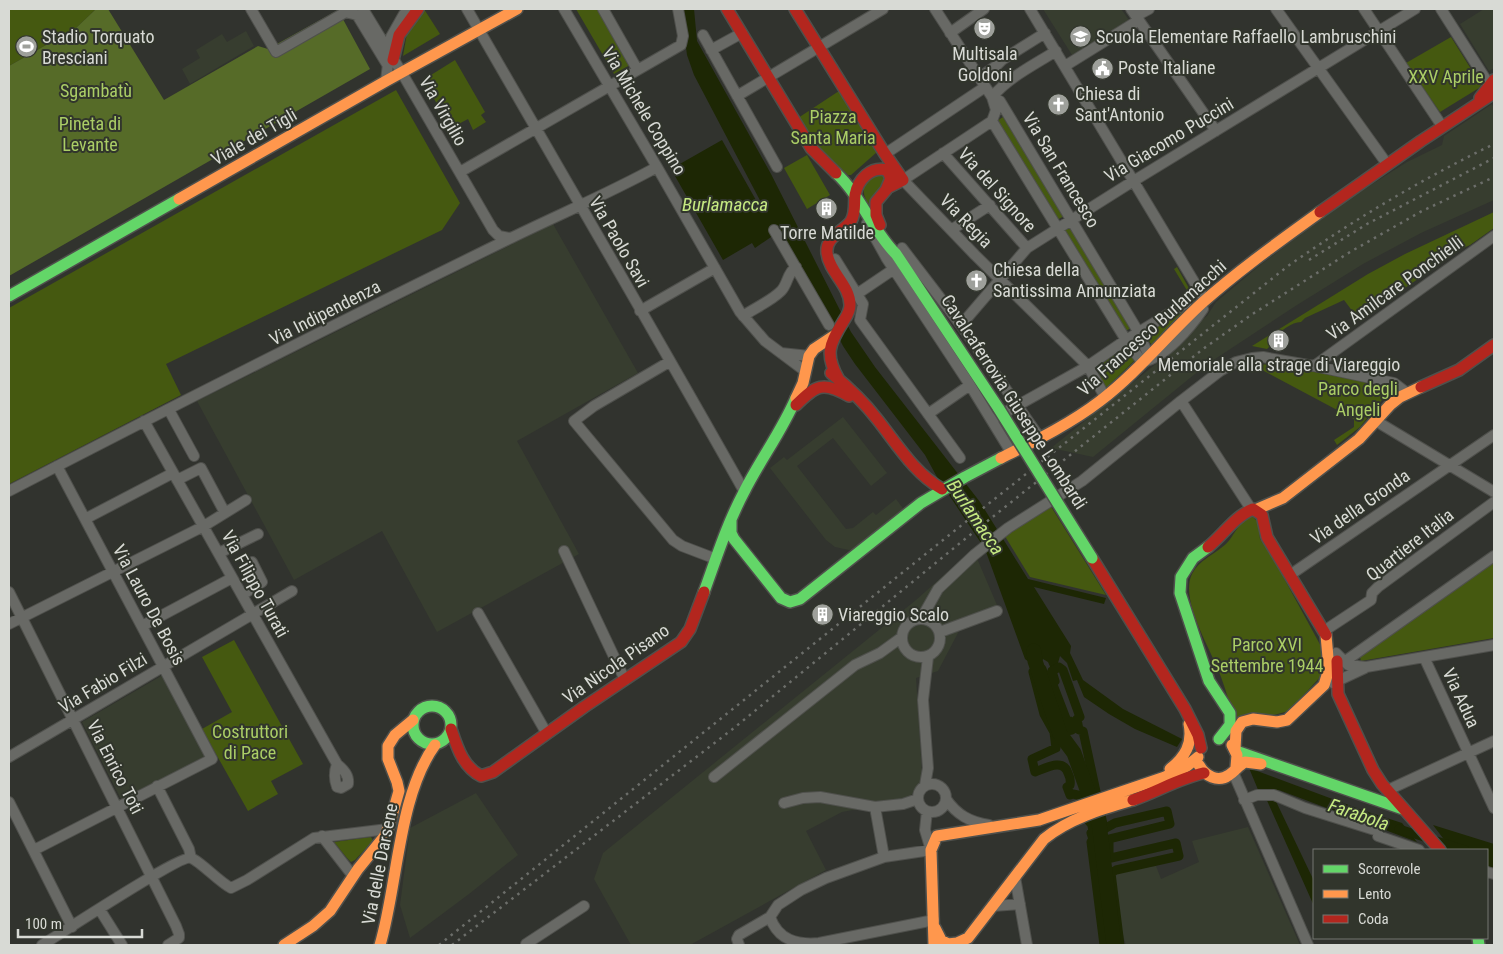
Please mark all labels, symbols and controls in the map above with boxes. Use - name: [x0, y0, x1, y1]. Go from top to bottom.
- theatre icon: Multisala Goldoni: [973, 17, 997, 41]
- school or university icon: Scuola Elementare Raffaello Lambruschini: [1068, 25, 1092, 49]
- place label: Stadio Torquato Bresciani: [42, 26, 155, 68]
- place label: Scuola Elementare Raffaello Lambruschini: [1096, 26, 1396, 47]
- sports icon: Stadio Torquato Bresciani: [14, 35, 38, 59]
- street label: Via Michele Coppino: [598, 43, 691, 179]
- place label: Multisala Goldoni: [952, 43, 1018, 85]
- public building icon: Poste Italiane: [1090, 56, 1114, 80]
- place label: Poste Italiane: [1118, 57, 1216, 78]
- park label: XXV Aprile: [1408, 66, 1484, 87]
- street label: Via Virgilio: [415, 72, 472, 149]
- park label: Sgambatù: [60, 80, 132, 101]
- place label: Chiesa di Sant'Antonio: [1075, 83, 1164, 125]
- church icon: Chiesa di Sant'Antonio: [1047, 92, 1071, 116]
- street label: Via Giacomo Puccini: [1100, 93, 1237, 186]
- street label: Viale dei Tigli: [207, 104, 300, 170]
- park label: Piazza Santa Maria: [790, 106, 876, 148]
- street label: Via San Francesco: [1019, 108, 1104, 231]
- park label: Pineta di Levante: [59, 113, 121, 155]
- street label: Via del Signore: [954, 143, 1041, 236]
- street label: Via Regia: [936, 189, 997, 252]
- street label: Via Paolo Savi: [585, 193, 654, 291]
- water label: Burlamacca: [682, 193, 768, 216]
- building icon: Torre Matilde: [815, 196, 839, 220]
- place label: Torre Matilde: [780, 222, 874, 243]
- street label: Via Amilcare Ponchielli: [1322, 231, 1467, 344]
- street label: Via Francesco Burlamacchi: [1073, 255, 1230, 400]
- place label: Chiesa della Santissima Annunziata: [993, 259, 1156, 301]
- church icon: Chiesa della Santissima Annunziata: [965, 268, 989, 292]
- street label: Via Indipendenza: [266, 276, 384, 350]
- street label: Cavalcaferrovia Giuseppe Lombardi: [937, 290, 1092, 513]
- building icon: Memoriale alla strage di Viareggio: [1267, 328, 1291, 352]
- place label: Memoriale alla strage di Viareggio: [1158, 354, 1400, 375]
- park label: Parco degli Angeli: [1318, 378, 1398, 420]
- street label: Via della Gronda: [1306, 465, 1413, 549]
- water label: Burlamacca: [942, 475, 1009, 559]
- street label: Quartiere Italia: [1362, 504, 1458, 585]
- street label: Via Filippo Turati: [217, 527, 293, 641]
- street label: Via Lauro De Bosis: [109, 541, 190, 669]
- building icon: Viareggio Scalo: [810, 603, 834, 627]
- place label: Viareggio Scalo: [838, 604, 949, 625]
- street label: Via Nicola Pisano: [558, 619, 673, 708]
- park label: Parco XVI Settembre 1944: [1211, 634, 1323, 676]
- street label: Via Fabio Filzi: [55, 648, 151, 717]
- street label: Via Adua: [1438, 665, 1484, 731]
- street label: Via Enrico Toti: [83, 716, 148, 817]
- park label: Costruttori di Pace: [212, 721, 288, 763]
- water label: Farabola: [1325, 793, 1392, 836]
- street label: Via delle Darsene: [357, 801, 402, 926]
- legend: [1313, 849, 1488, 939]
- text: Scorrevole: [1358, 860, 1420, 878]
- text: Lento: [1358, 885, 1391, 903]
- scale bar: [18, 906, 141, 938]
- text: Coda: [1358, 910, 1389, 928]
- text: 100 m: [25, 915, 62, 933]

